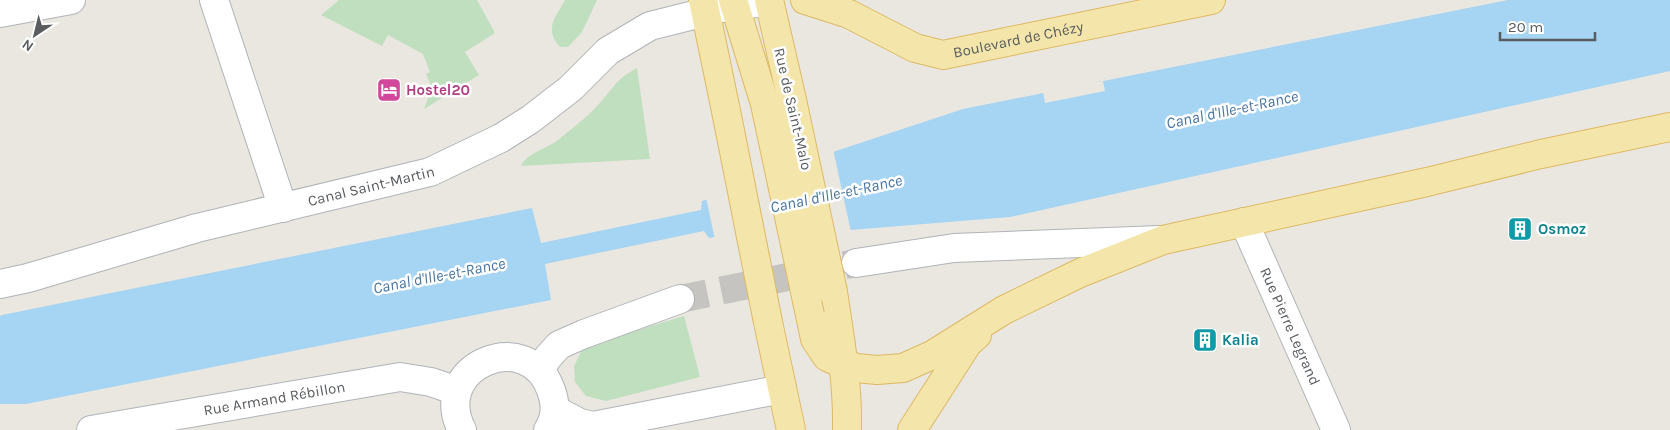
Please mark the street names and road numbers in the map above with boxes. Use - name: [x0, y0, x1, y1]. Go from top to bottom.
- street label: Boulevard de Chézy: [951, 17, 1085, 62]
- street label: Rue de Saint-Malo: [770, 46, 816, 172]
- street label: Canal Saint-Martin: [306, 162, 436, 210]
- street label: Rue Pierre Legrand: [1256, 265, 1324, 388]
- street label: Rue Armand Rébillon: [202, 378, 347, 420]

